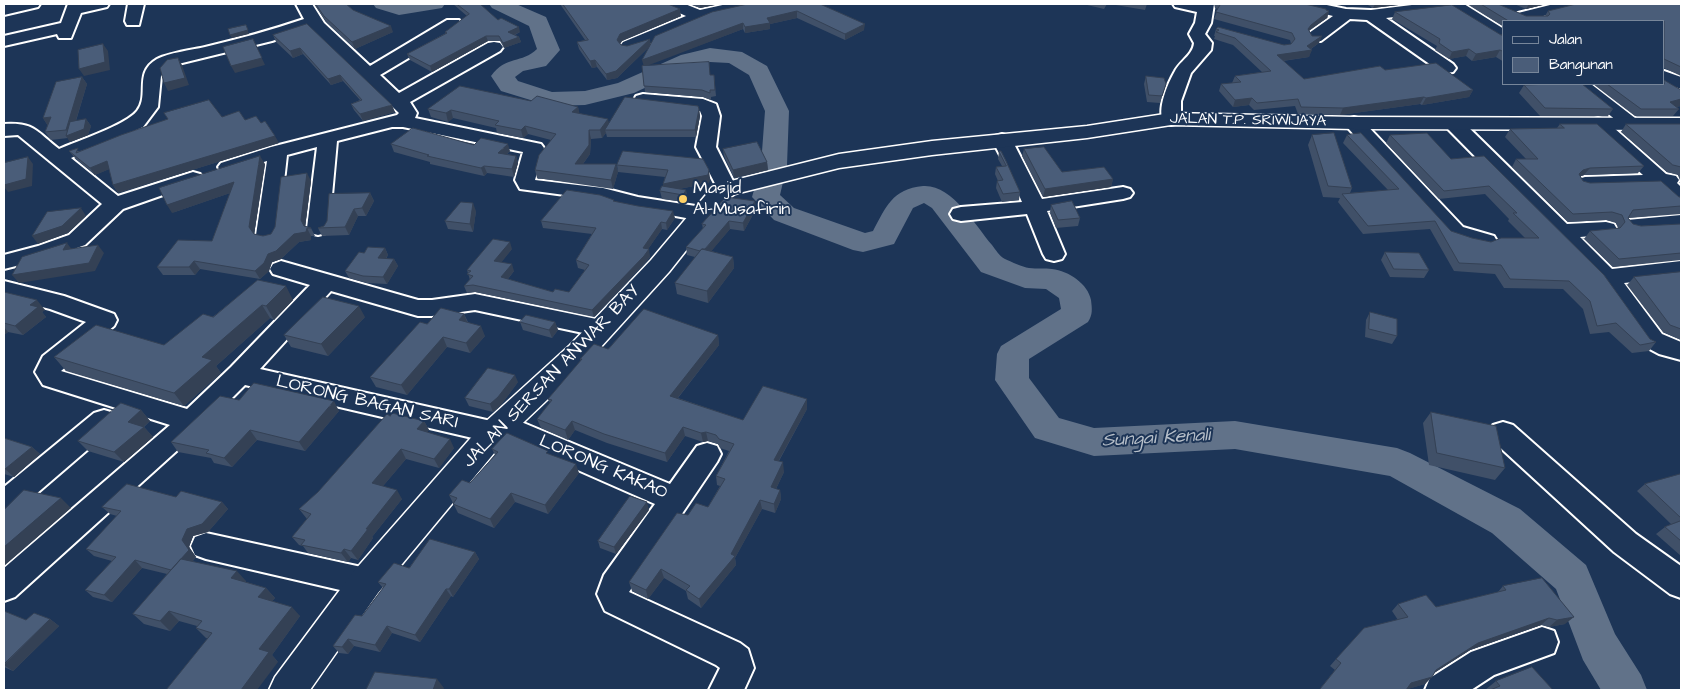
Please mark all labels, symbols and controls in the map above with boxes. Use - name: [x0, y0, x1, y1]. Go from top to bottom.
- legend: [1502, 20, 1665, 85]
- text: Jalan: [1549, 29, 1582, 50]
- text: Bangunan: [1549, 54, 1613, 75]
- street label: JALAN T.P. SRIWIJAYA: [1170, 111, 1326, 131]
- place label: Masjid Al-Musafirin: [693, 178, 790, 220]
- marker: Masjid Al-Musafirin: [677, 193, 689, 205]
- street label: JALAN SERSAN ANWAR BAY: [459, 281, 645, 473]
- street label: LORONG BAGAN SARI: [274, 372, 460, 434]
- water label: Sungai Kenali: [1101, 425, 1211, 453]
- street label: LORONG KAKAO: [536, 431, 670, 505]

